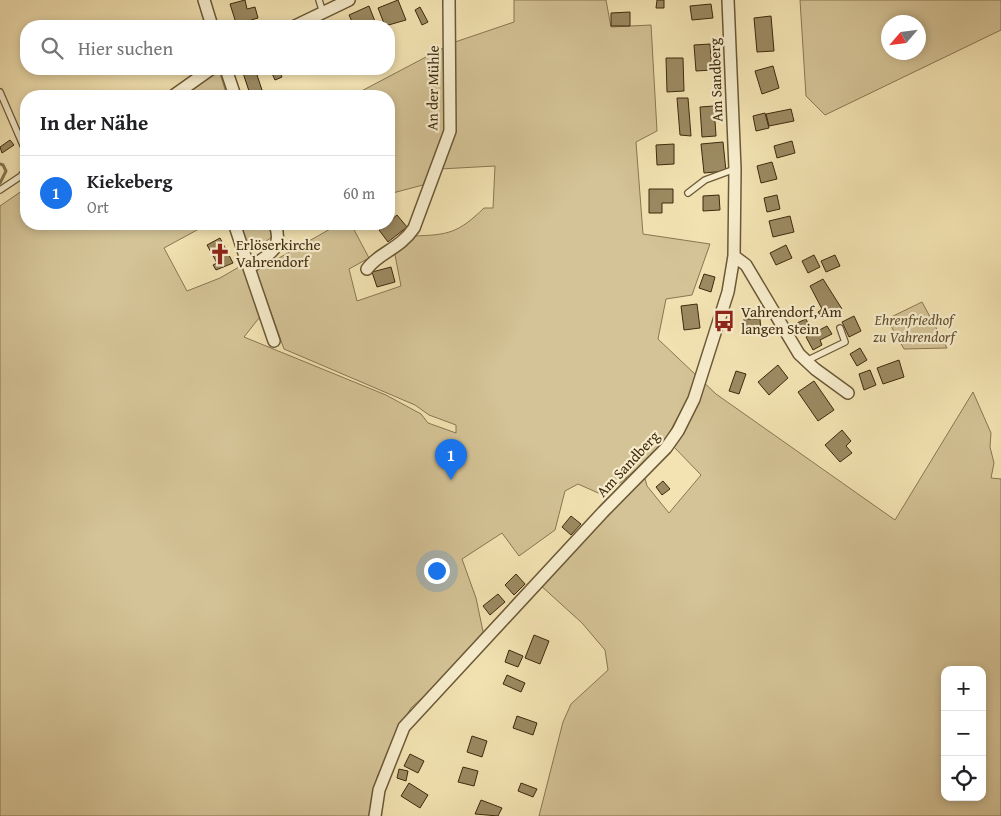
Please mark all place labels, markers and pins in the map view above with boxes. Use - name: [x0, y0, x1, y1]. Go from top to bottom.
- place label: Erlöserkirche Vahrendorf: [236, 234, 320, 272]
- church icon: Erlöserkirche Vahrendorf: [207, 241, 233, 267]
- place label: Vahrendorf, Am langen Stein: [741, 301, 843, 339]
- bus stop icon: Vahrendorf, Am langen Stein: [711, 308, 737, 334]
- pin: 1: [435, 439, 467, 480]

